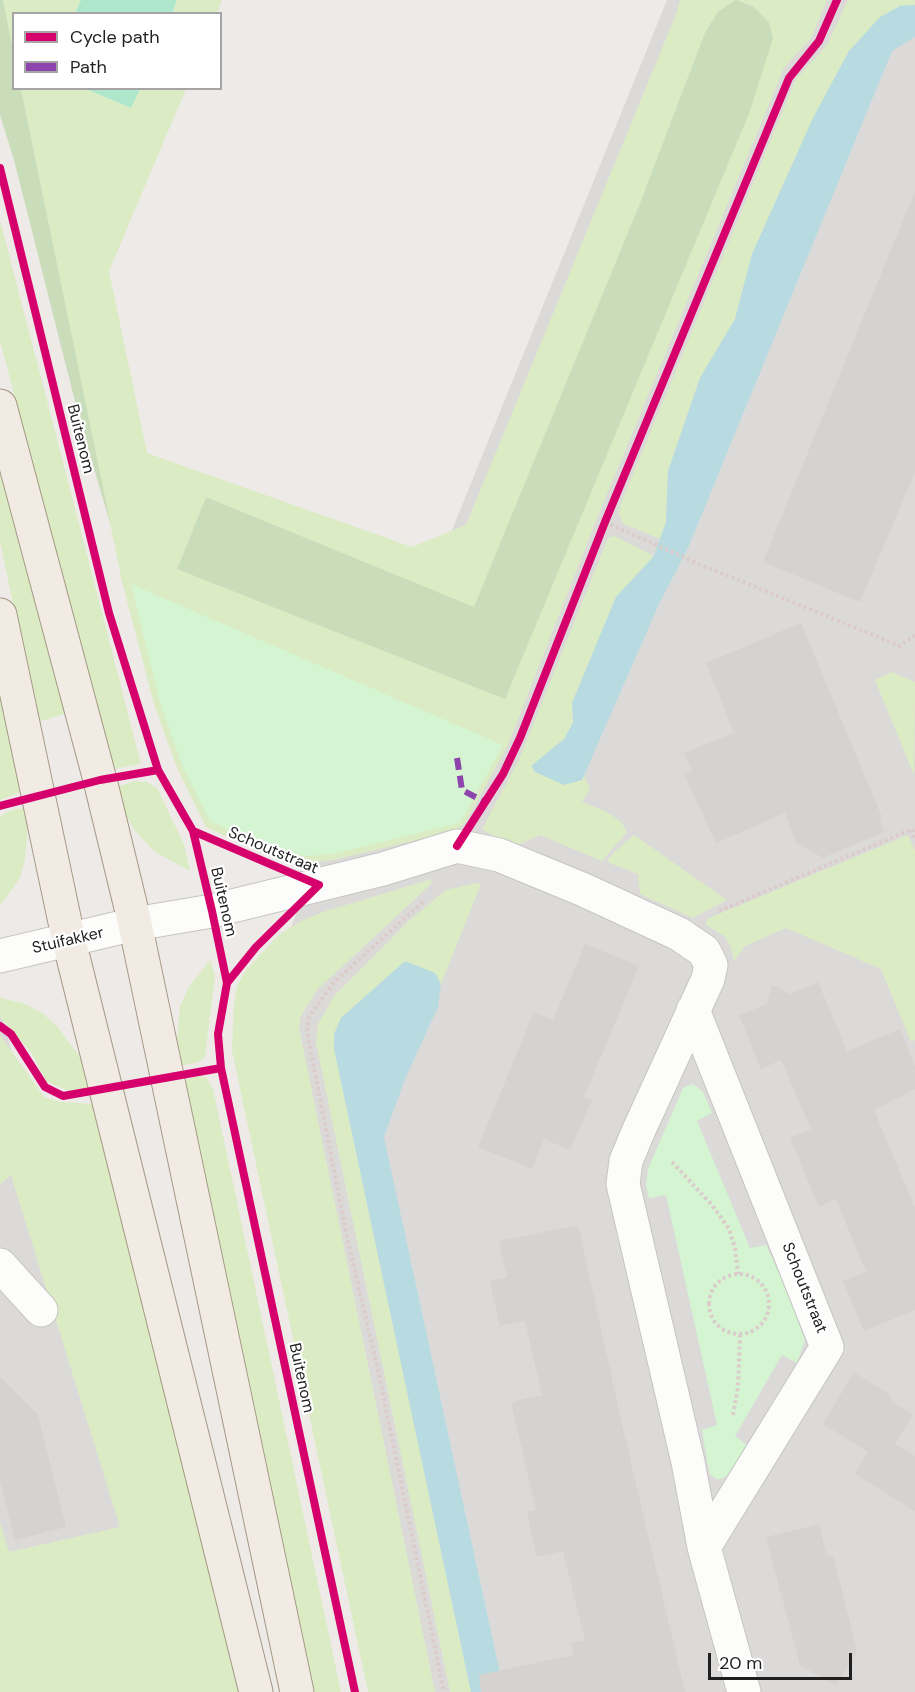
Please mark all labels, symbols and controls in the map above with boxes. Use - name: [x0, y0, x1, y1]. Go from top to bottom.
- legend: [12, 12, 222, 90]
- text: Cycle path: [70, 25, 160, 49]
- text: Path: [70, 55, 107, 79]
- street label: Buitenom: [62, 402, 98, 476]
- street label: Schoutstraat: [225, 823, 321, 879]
- street label: Buitenom: [206, 865, 240, 939]
- street label: Stuifakker: [30, 923, 106, 959]
- street label: Schoutstraat: [777, 1240, 831, 1336]
- street label: Buitenom: [284, 1341, 318, 1415]
- scale bar: [711, 1641, 855, 1679]
- text: 20 m: [719, 1651, 762, 1675]

